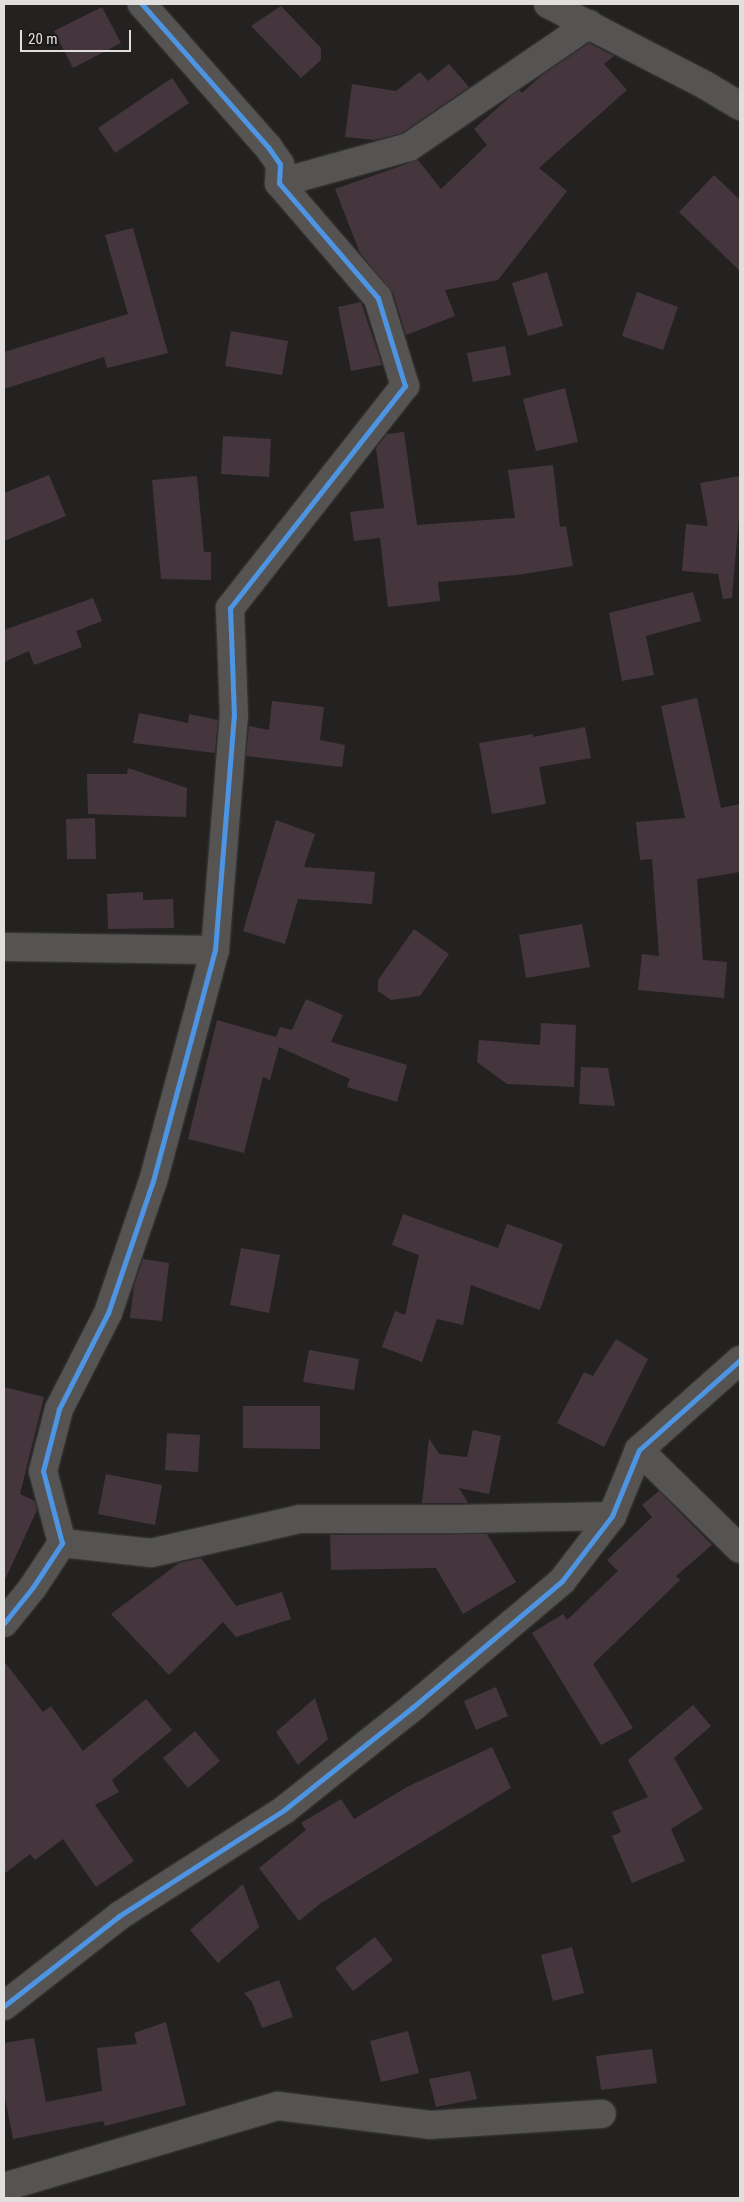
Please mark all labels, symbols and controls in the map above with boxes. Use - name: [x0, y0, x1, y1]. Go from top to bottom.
- scale bar: [22, 20, 134, 52]
- text: 20 m: [28, 30, 58, 48]

